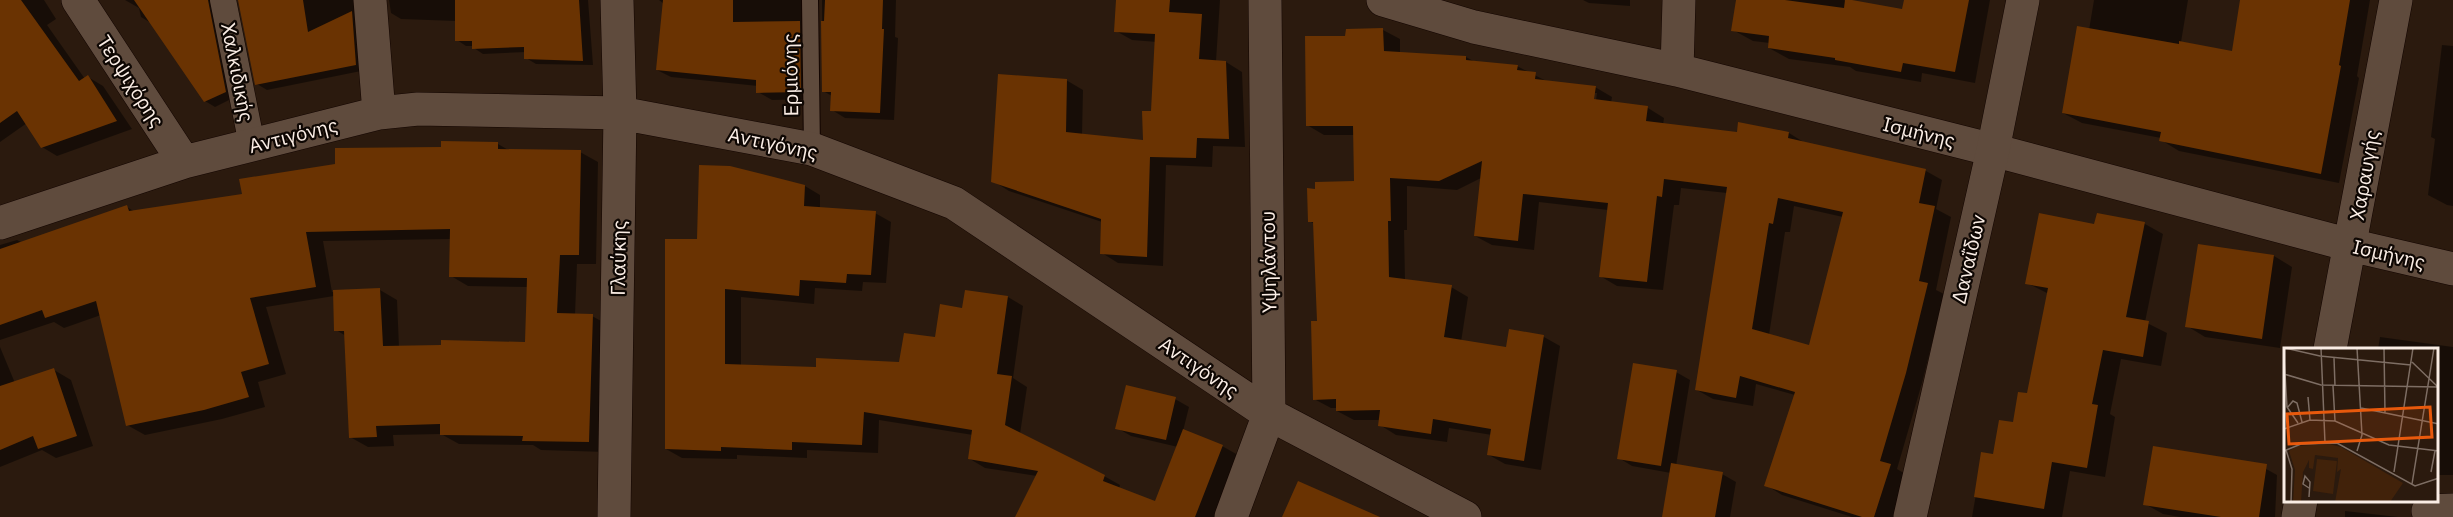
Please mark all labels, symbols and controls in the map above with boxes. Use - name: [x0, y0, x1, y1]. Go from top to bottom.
- street label: Χαλκιδικής: [215, 20, 261, 124]
- street label: Τερψιχόρης: [91, 30, 171, 132]
- street label: Ερμιόνης: [776, 33, 804, 117]
- street label: Ισμήνης: [1880, 110, 1958, 154]
- street label: Αντιγόνης: [246, 111, 340, 159]
- street label: Αντιγόνης: [726, 120, 820, 166]
- street label: Χαραυγής: [2343, 128, 2385, 222]
- street label: Υψηλάντου: [1254, 211, 1282, 313]
- street label: Δαναΐδων: [1945, 212, 1991, 306]
- street label: Γλαύκης: [604, 220, 632, 296]
- street label: Ισμήνης: [2350, 233, 2428, 275]
- street label: Αντιγόνης: [1154, 330, 1244, 404]
- inset map: [2284, 348, 2438, 502]

